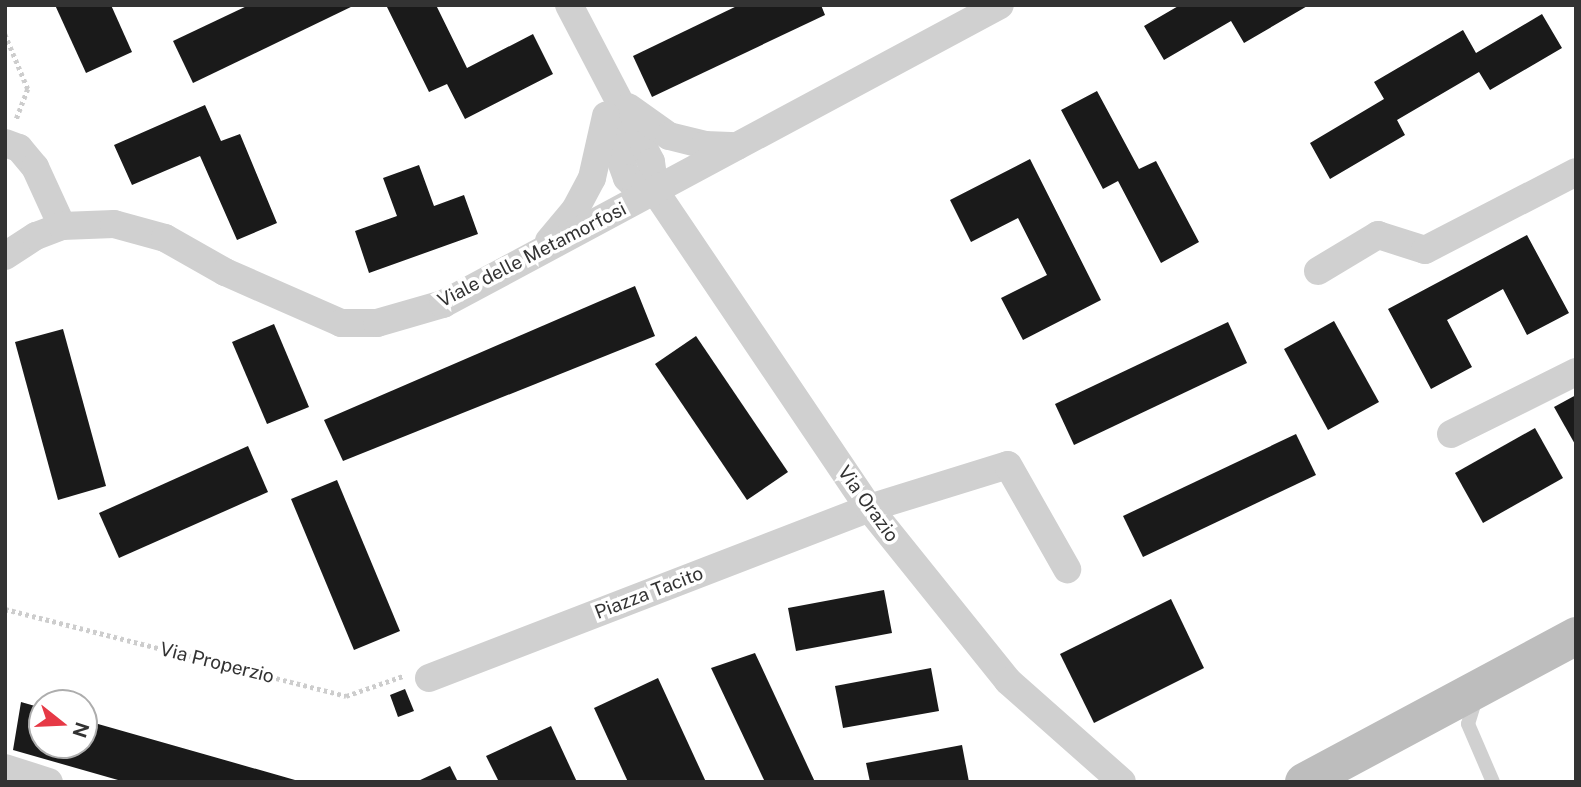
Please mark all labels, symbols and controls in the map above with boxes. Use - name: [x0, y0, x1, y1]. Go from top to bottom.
- street label: Viale delle Metamorfosi: [434, 197, 630, 313]
- street label: Via Orazio: [833, 461, 903, 547]
- street label: Piazza Tacito: [592, 562, 706, 624]
- street label: Via Properzio: [158, 638, 276, 688]
- north arrow: [28, 689, 98, 759]
- text: N: [68, 719, 94, 740]

